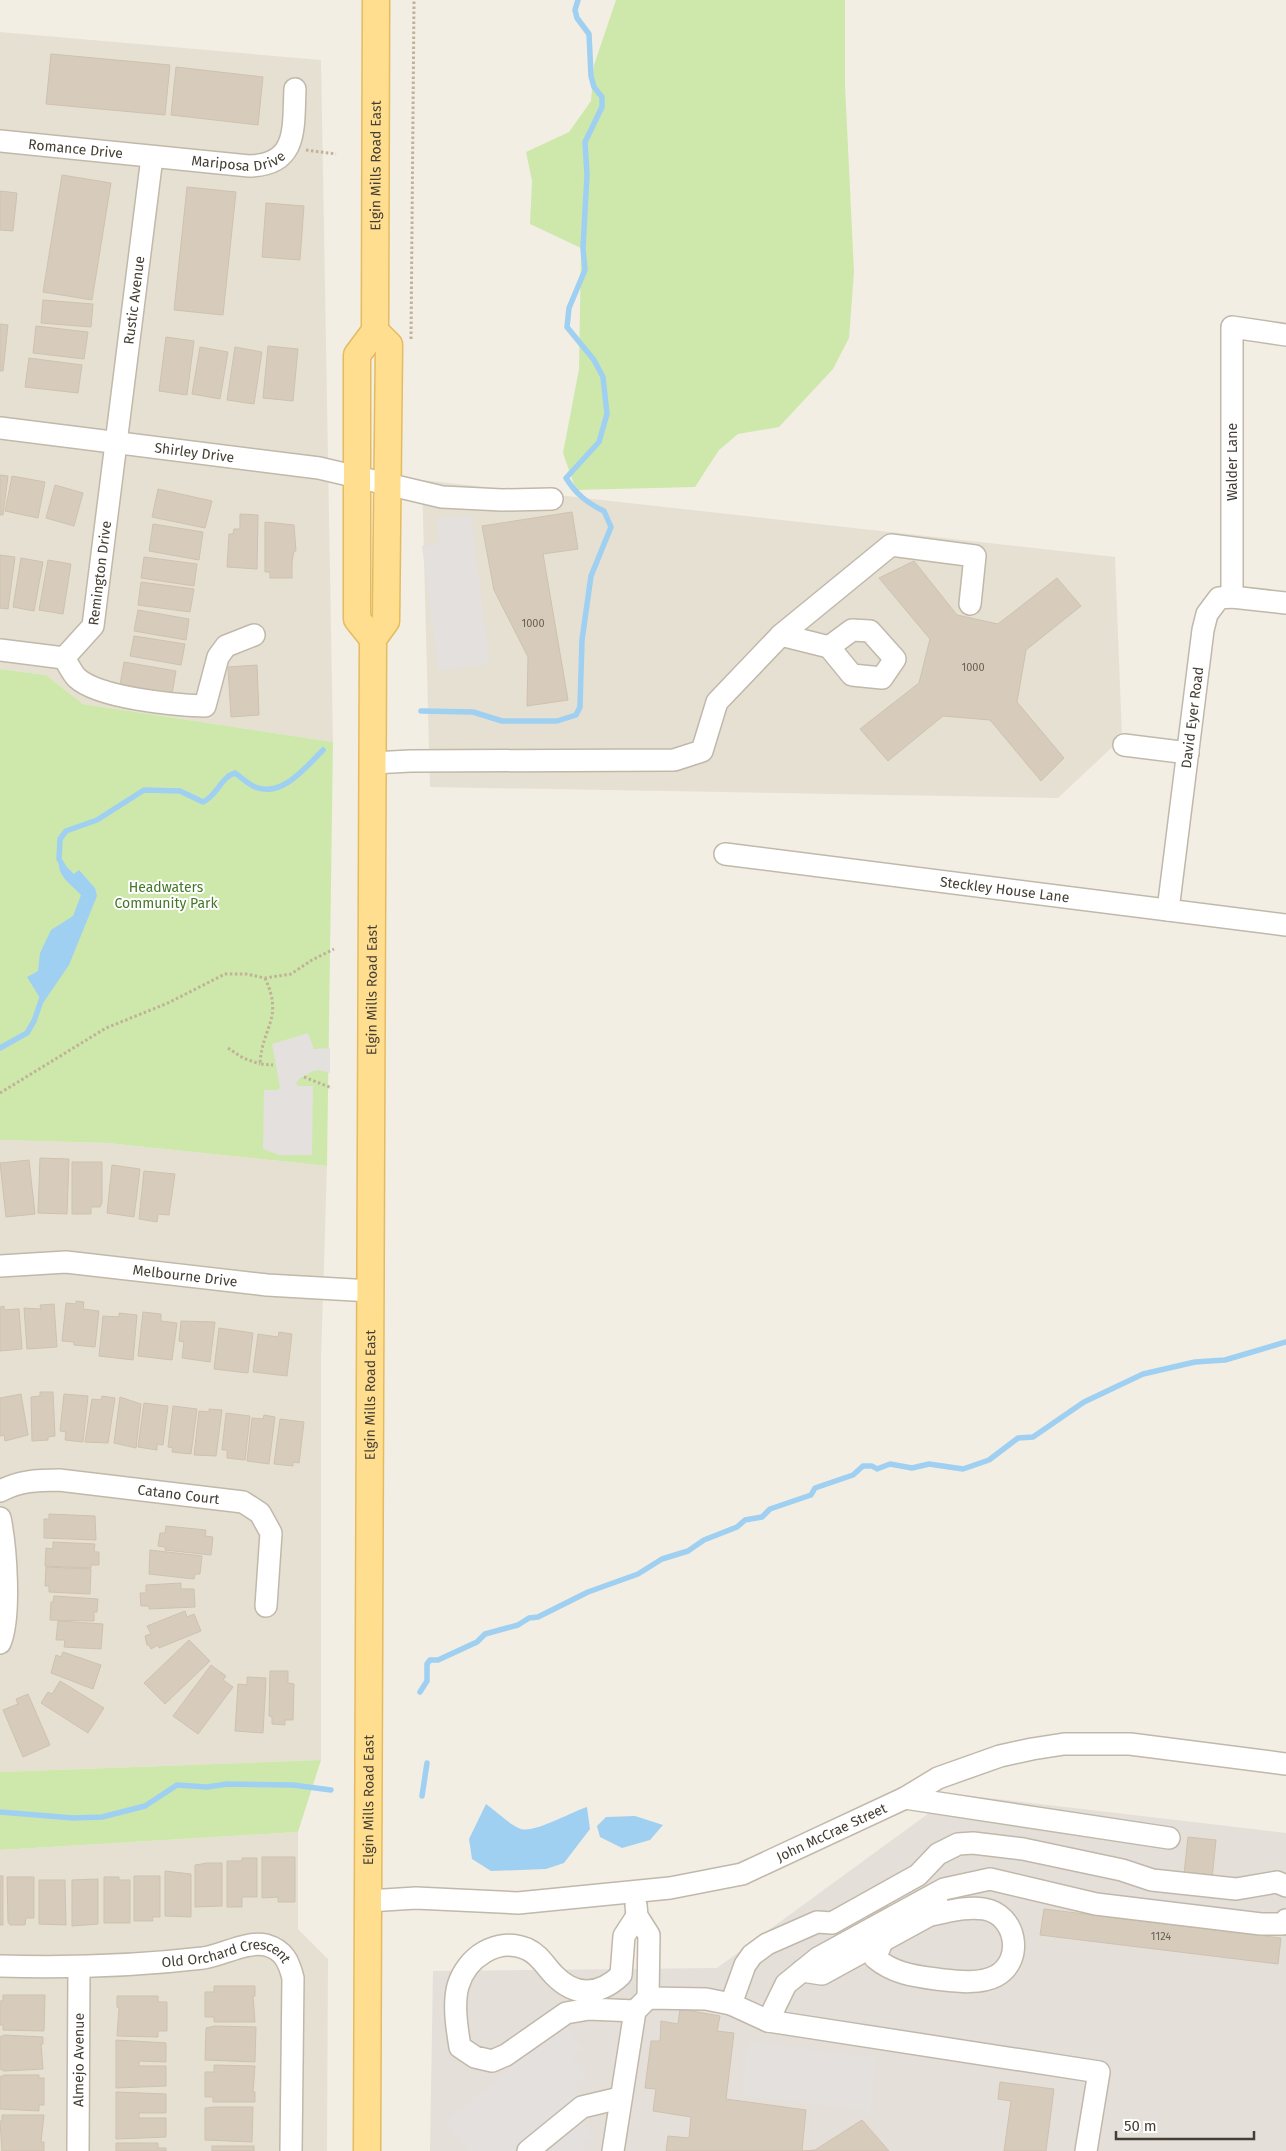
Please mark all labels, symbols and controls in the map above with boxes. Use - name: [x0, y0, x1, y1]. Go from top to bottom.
- street label: Elgin Mills Road East: [367, 99, 384, 231]
- street label: Romance Drive: [28, 135, 124, 162]
- street label: Mariposa Drive: [191, 147, 289, 175]
- street label: Rustic Avenue: [120, 255, 148, 346]
- street label: Walder Lane: [1224, 423, 1241, 501]
- street label: Shirley Drive: [154, 439, 235, 466]
- street label: Remington Drive: [85, 520, 115, 626]
- house number: 1000: [521, 617, 545, 630]
- house number: 1000: [961, 661, 985, 674]
- street label: David Eyer Road: [1177, 666, 1207, 769]
- street label: Steckley House Lane: [939, 873, 1070, 906]
- park label: Headwaters Community Park: [114, 879, 218, 912]
- street label: Elgin Mills Road East: [363, 924, 380, 1055]
- street label: Melbourne Drive: [132, 1261, 238, 1290]
- street label: Elgin Mills Road East: [361, 1329, 379, 1460]
- street label: Catano Court: [137, 1481, 221, 1508]
- street label: Elgin Mills Road East: [360, 1734, 377, 1865]
- street label: John McCrae Street: [774, 1799, 890, 1865]
- house number: 1124: [1151, 1930, 1171, 1943]
- street label: Old Orchard Crescent: [161, 1936, 295, 1971]
- street label: Almejo Avenue: [70, 2013, 87, 2107]
- scale bar: [1116, 2108, 1254, 2140]
- text: 50 m: [1124, 2117, 1157, 2135]

